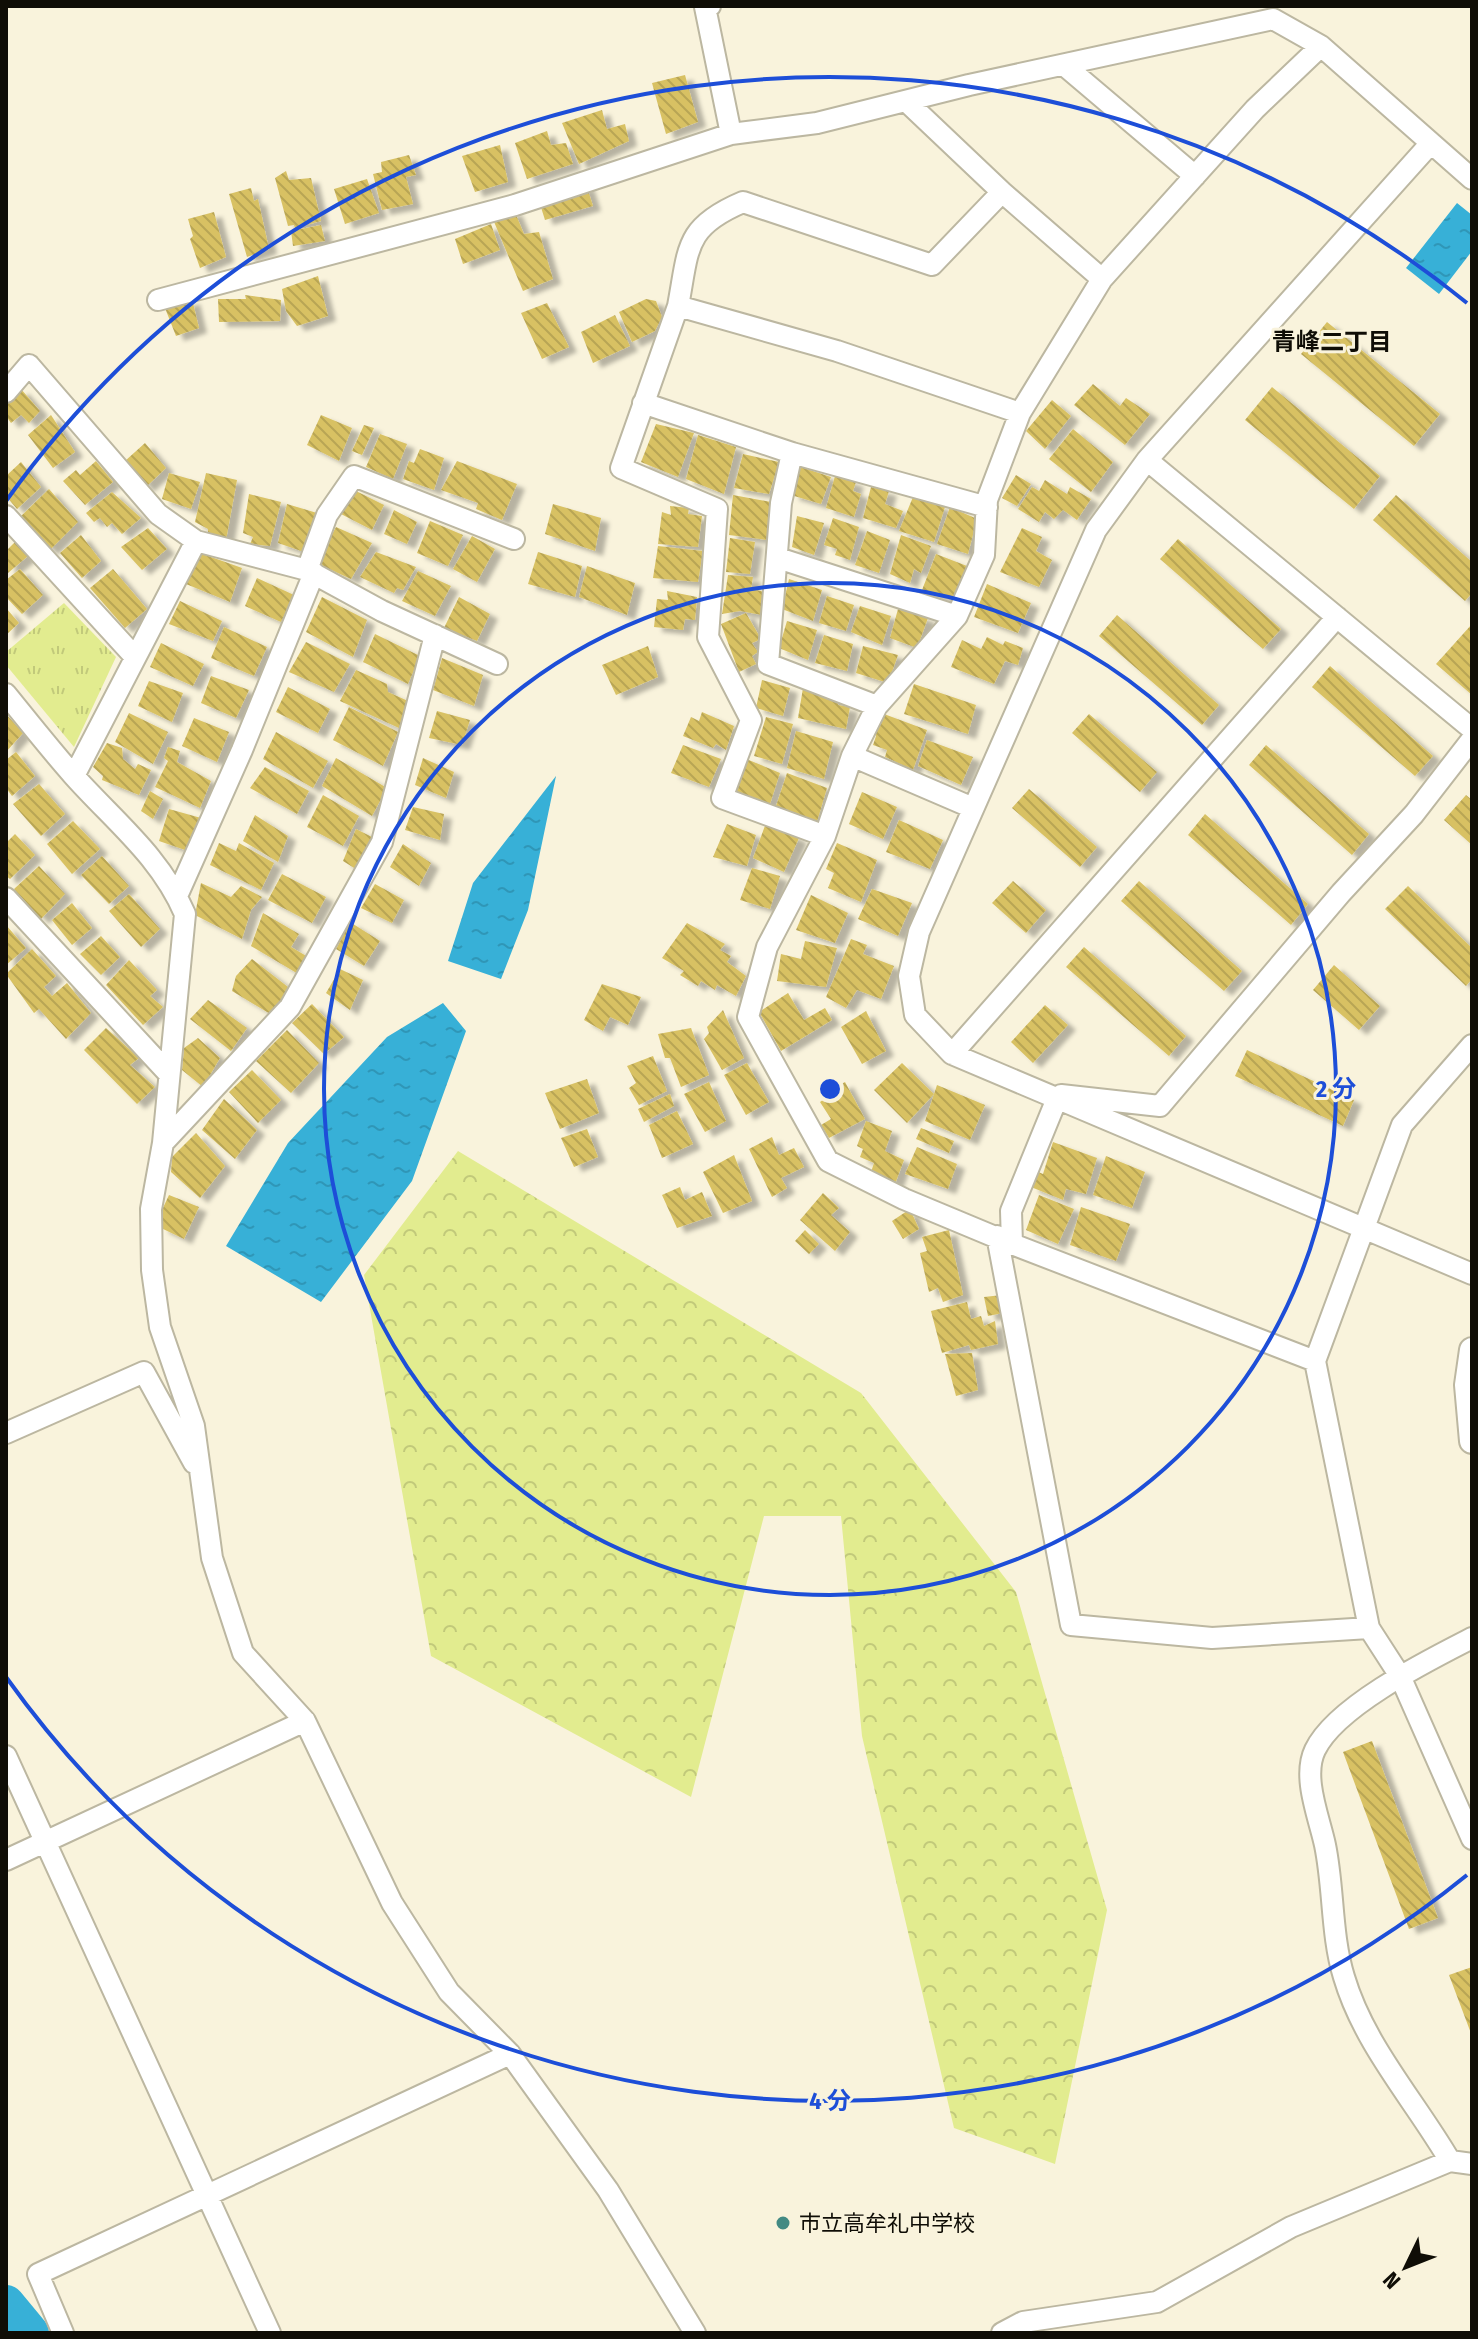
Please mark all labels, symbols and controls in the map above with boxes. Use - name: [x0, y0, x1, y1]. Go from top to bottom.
- district label: 青峰二丁目: [1272, 328, 1392, 356]
- centre of rings: [816, 1075, 844, 1103]
- text: 2 分: [1315, 1075, 1356, 1103]
- text: 4 分: [809, 2087, 851, 2115]
- place label: 市立高牟礼中学校: [799, 2210, 975, 2237]
- marker: 市立高牟礼中学校: [774, 2214, 792, 2232]
- north arrow: [1366, 2227, 1446, 2307]
- text: N: [1377, 2266, 1406, 2294]

